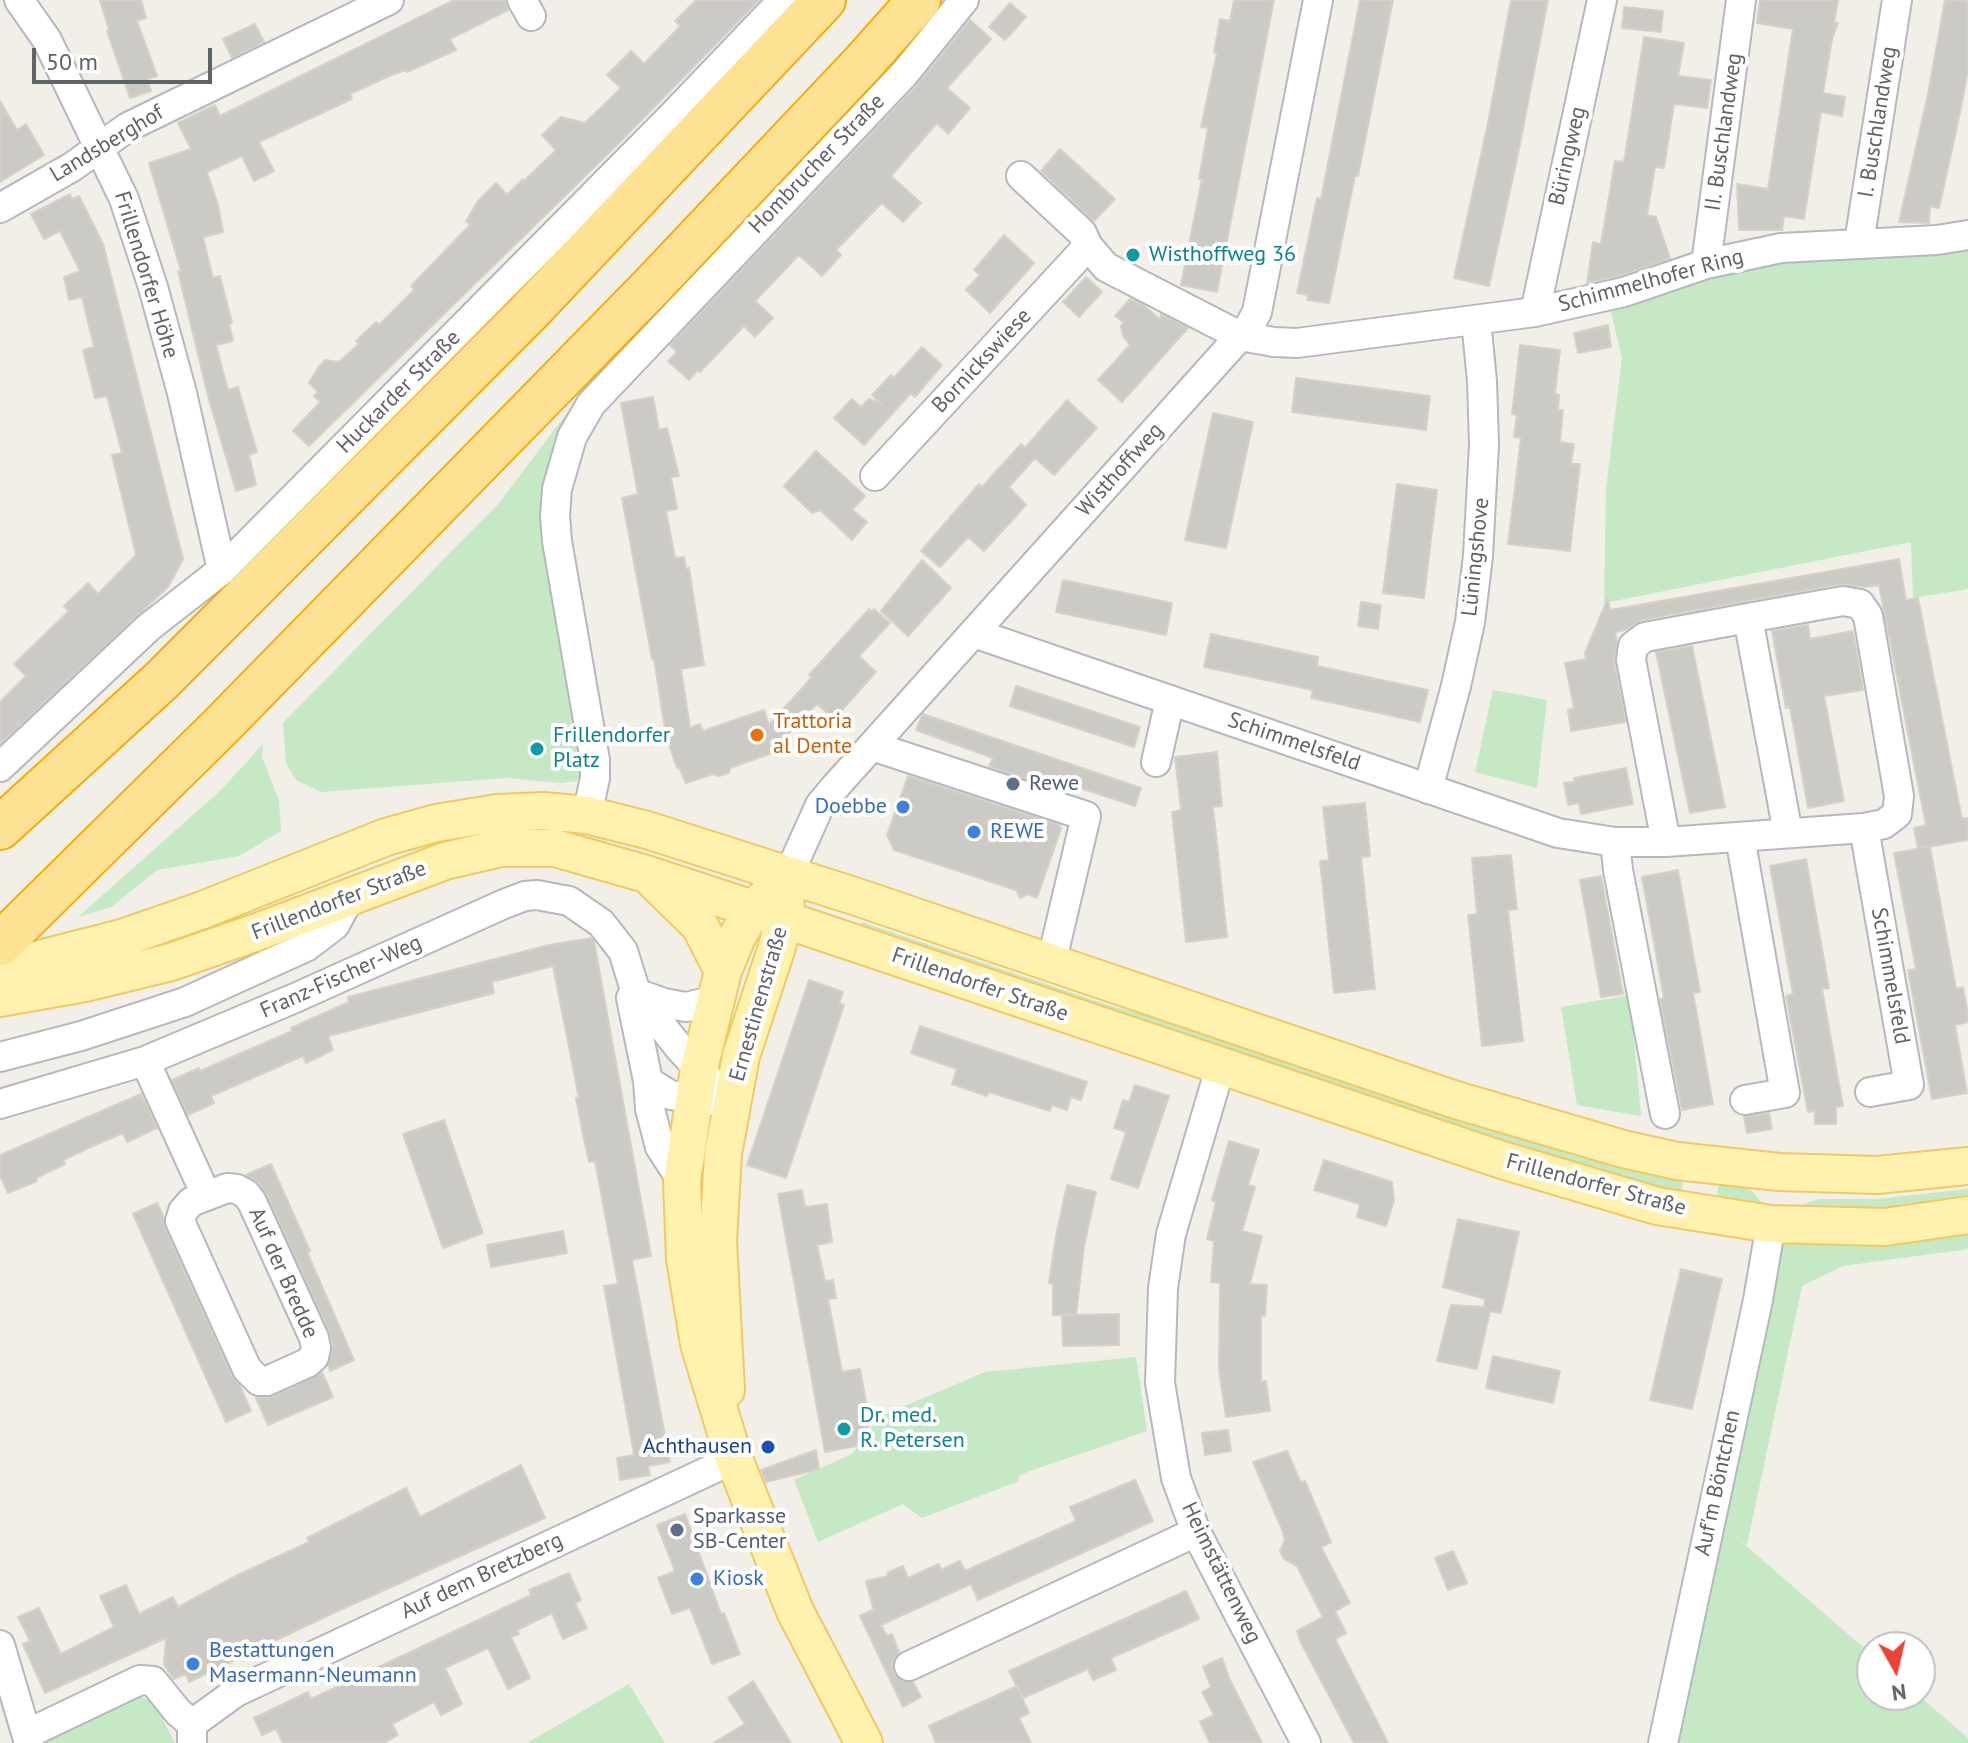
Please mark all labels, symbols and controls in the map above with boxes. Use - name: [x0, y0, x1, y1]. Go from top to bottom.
- scale bar: [36, 32, 216, 82]
- street label: I. Buschlandweg: [1853, 44, 1903, 200]
- text: 50 m: [46, 46, 98, 77]
- street label: II. Buschlandweg: [1700, 51, 1748, 213]
- street label: Hombrucher Straße: [744, 89, 890, 239]
- street label: Landsberghof: [45, 100, 169, 188]
- street label: Büringweg: [1544, 104, 1592, 208]
- street label: Frillendorfer Höhe: [108, 188, 184, 362]
- place label: Wisthoffweg 36: [1149, 242, 1296, 268]
- street label: Schimmelhofer Ring: [1556, 244, 1746, 318]
- marker: Wisthoffweg 36: [1124, 246, 1142, 264]
- street label: Bornickswiese: [927, 303, 1037, 419]
- street label: Huckarder Straße: [332, 325, 466, 459]
- street label: Wisthoffweg: [1071, 418, 1169, 522]
- street label: Lüningshove: [1457, 496, 1495, 618]
- street label: Schimmelsfeld: [1224, 707, 1364, 777]
- place label: Trattoria al Dente: [773, 709, 852, 760]
- place label: Frillendorfer Platz: [553, 723, 670, 774]
- marker: Trattoria al Dente: [748, 726, 766, 744]
- marker: Frillendorfer Platz: [528, 740, 546, 758]
- place label: Rewe: [1029, 771, 1079, 797]
- marker: Rewe: [1004, 775, 1022, 793]
- place label: Doebbe: [815, 794, 887, 820]
- marker: Doebbe: [894, 798, 912, 816]
- place label: REWE: [990, 819, 1045, 845]
- marker: REWE: [965, 823, 983, 841]
- street label: Frillendorfer Straße: [248, 856, 430, 946]
- street label: Schimmelsfeld: [1865, 906, 1915, 1046]
- street label: Ernestinenstraße: [724, 924, 794, 1084]
- street label: Franz-Fischer-Weg: [256, 930, 426, 1024]
- street label: Frillendorfer Straße: [888, 942, 1072, 1028]
- street label: Frillendorfer Straße: [1503, 1148, 1689, 1222]
- street label: Auf der Bredde: [242, 1204, 324, 1342]
- place label: Dr. med. R. Petersen: [860, 1403, 965, 1454]
- street label: Auf'm Böntchen: [1690, 1408, 1746, 1558]
- marker: Dr. med. R. Petersen: [835, 1420, 853, 1438]
- place label: Achthausen: [643, 1434, 752, 1460]
- marker: Achthausen: [759, 1438, 777, 1456]
- street label: Heimstättenweg: [1175, 1498, 1267, 1648]
- place label: Sparkasse SB-Center: [693, 1504, 786, 1556]
- marker: Sparkasse SB-Center: [668, 1521, 686, 1539]
- street label: Auf dem Bretzberg: [397, 1527, 567, 1625]
- place label: Kiosk: [713, 1566, 764, 1592]
- marker: Kiosk: [688, 1570, 706, 1588]
- north arrow: [1856, 1631, 1936, 1711]
- place label: Bestattungen Masermann-Neumann: [209, 1638, 417, 1690]
- marker: Bestattungen Masermann-Neumann: [184, 1655, 202, 1673]
- text: N: [1890, 1678, 1908, 1708]

